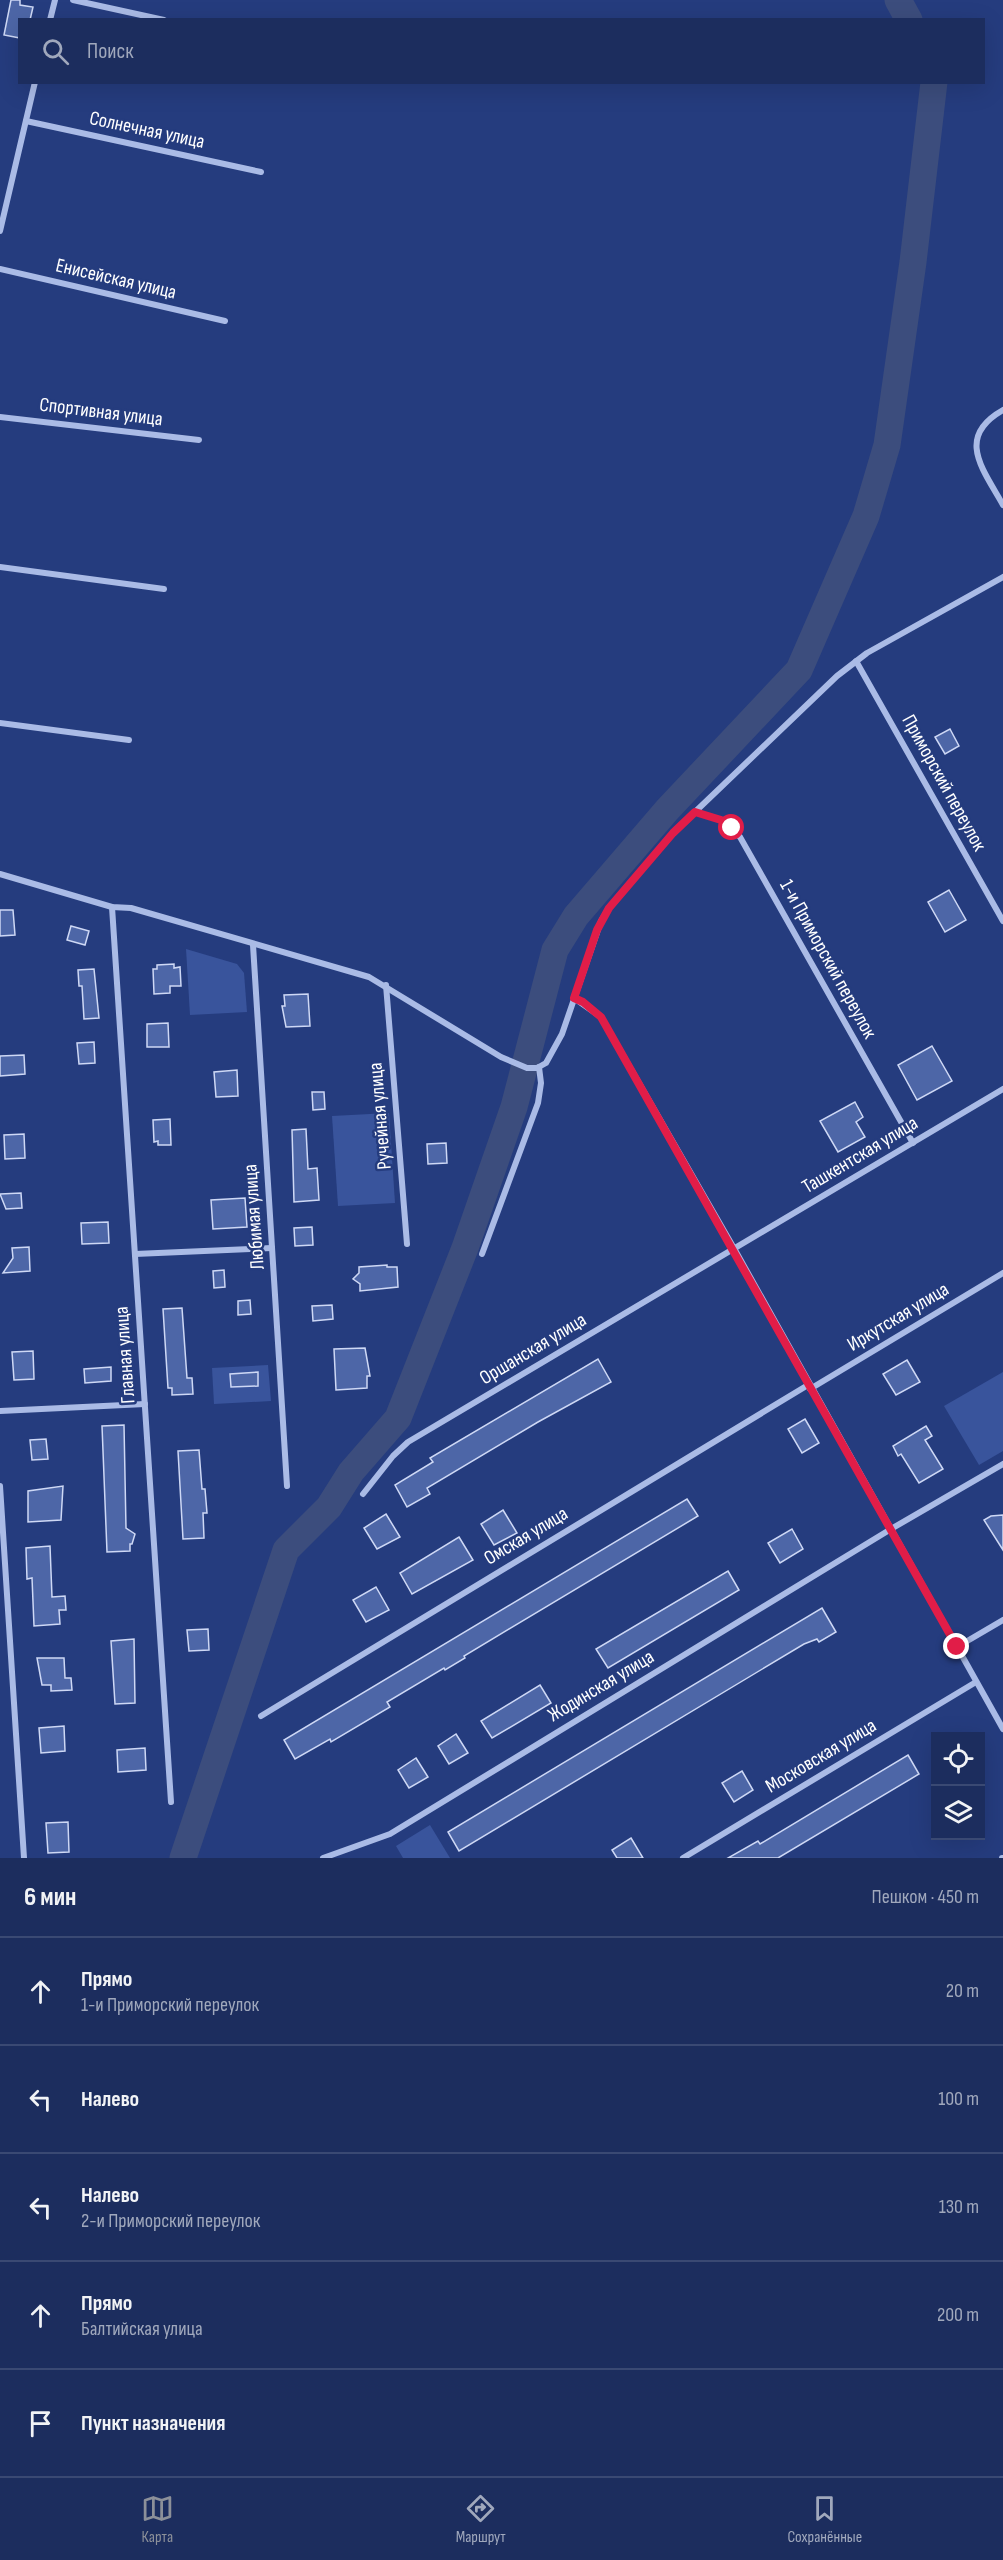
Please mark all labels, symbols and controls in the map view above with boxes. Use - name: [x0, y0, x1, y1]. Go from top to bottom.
- search box: [18, 18, 985, 84]
- icon: search: [39, 35, 72, 68]
- text: Поиск: [87, 38, 133, 65]
- street label: Солнечная улица: [87, 106, 207, 154]
- street label: Енисейская улица: [53, 253, 179, 305]
- street label: Спортивная улица: [38, 393, 164, 431]
- street label: Приморский переулок: [897, 711, 992, 856]
- route start: [718, 814, 744, 840]
- street label: 1-и Приморский переулок: [774, 875, 882, 1043]
- street label: Ручейная улица: [363, 1061, 397, 1171]
- street label: Ташкентская улица: [798, 1111, 922, 1199]
- street label: Любимая улица: [238, 1163, 270, 1271]
- street label: Иркутская улица: [843, 1277, 953, 1357]
- street label: Главная улица: [110, 1306, 140, 1404]
- street label: Оршанская улица: [475, 1308, 591, 1390]
- street label: Омская улица: [480, 1502, 572, 1570]
- route end: [943, 1633, 969, 1659]
- street label: Жодинская улица: [544, 1645, 658, 1727]
- street label: Московская улица: [761, 1714, 881, 1798]
- map controls: [931, 1732, 985, 1840]
- button: locate: [931, 1732, 985, 1786]
- button: layers: [931, 1786, 985, 1840]
- text: 6 мин: [24, 1882, 76, 1913]
- text: Пешком · 450 m: [872, 1885, 979, 1909]
- text: Прямо: [81, 1966, 132, 1993]
- icon: ahead: [24, 1975, 57, 2008]
- text: 20 m: [946, 1979, 979, 2003]
- text: 1-и Приморский переулок: [81, 1993, 259, 2017]
- icon: left: [24, 2083, 57, 2116]
- text: Налево: [81, 2086, 139, 2113]
- text: 100 m: [938, 2087, 979, 2111]
- text: Налево: [81, 2182, 139, 2209]
- icon: left: [24, 2191, 57, 2224]
- text: 130 m: [939, 2195, 979, 2219]
- text: 2-и Приморский переулок: [81, 2209, 260, 2233]
- text: Прямо: [81, 2290, 132, 2317]
- icon: ahead: [24, 2299, 57, 2332]
- text: 200 m: [937, 2303, 979, 2327]
- text: Балтийская улица: [81, 2317, 203, 2341]
- icon: arrive: [24, 2407, 57, 2440]
- text: Пункт назначения: [81, 2410, 225, 2437]
- tab: Карта: [141, 2492, 174, 2547]
- tab: Маршрут: [456, 2492, 506, 2547]
- tab: Сохранённые: [787, 2492, 862, 2547]

